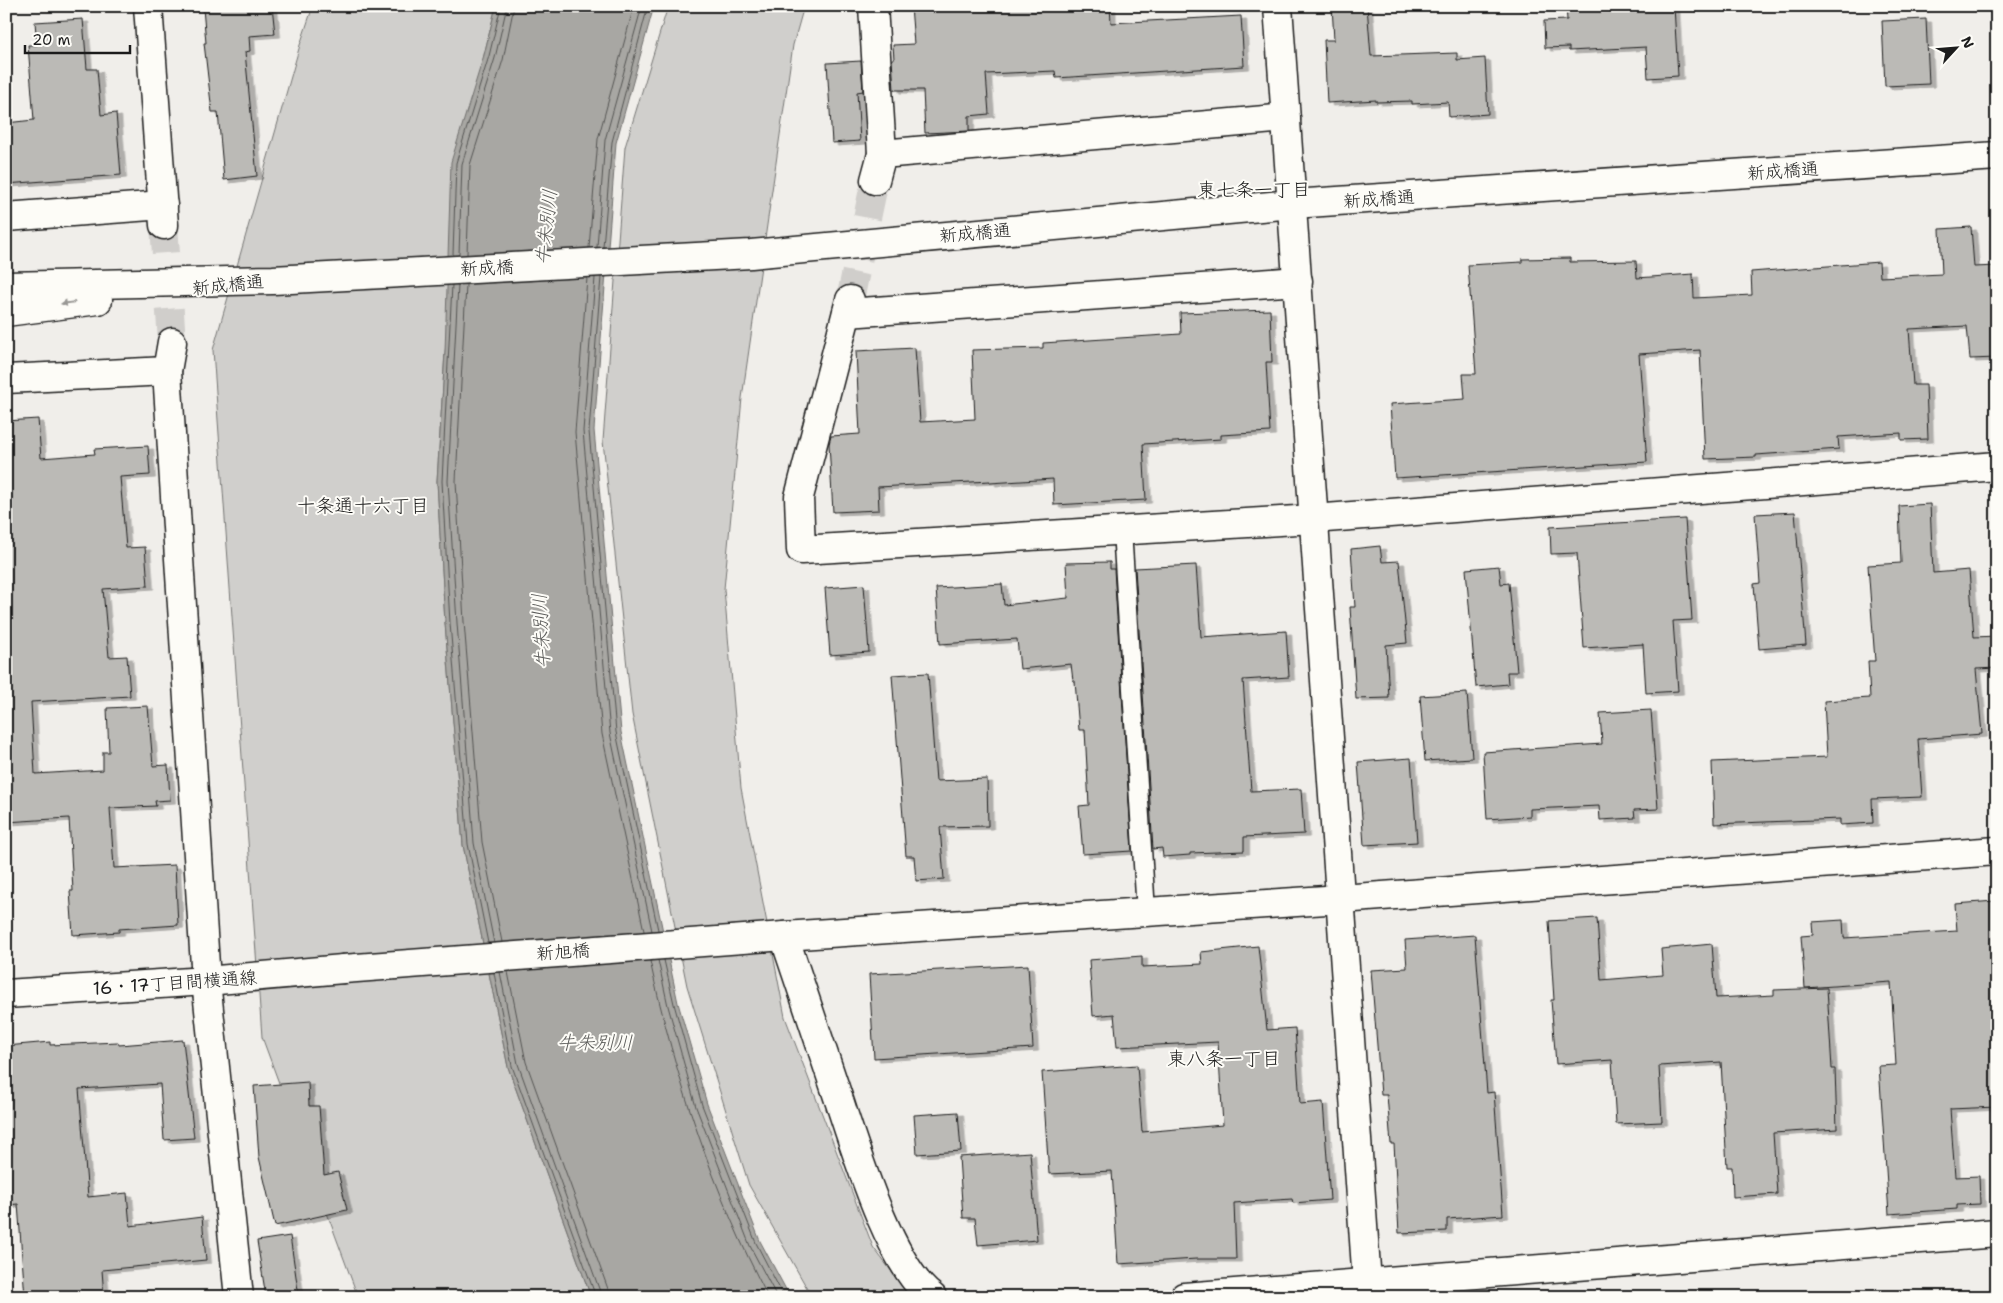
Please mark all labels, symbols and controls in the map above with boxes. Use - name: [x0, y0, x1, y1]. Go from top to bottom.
- scale bar: [25, 22, 130, 54]
- north arrow: [1930, 22, 1980, 72]
- text: 20 m: [32, 30, 71, 50]
- text: N: [1957, 33, 1978, 51]
- street label: 新成橋通: [1746, 157, 1820, 185]
- district label: 東七条一丁目: [1197, 177, 1311, 202]
- street label: 新成橋通: [1342, 185, 1416, 213]
- water label: 牛朱別川: [530, 188, 562, 266]
- street label: 新成橋通: [938, 218, 1012, 248]
- street label: 新成橋: [459, 255, 515, 281]
- street label: 新成橋通: [191, 269, 265, 301]
- one-way arrow: [60, 300, 76, 308]
- district label: 十条通十六丁目: [296, 493, 430, 518]
- water label: 牛朱別川: [527, 592, 555, 670]
- street label: 新旭橋: [535, 938, 591, 966]
- street label: 16・17丁目間横通線: [92, 965, 258, 1001]
- water label: 牛朱別川: [557, 1030, 633, 1055]
- district label: 東八条一丁目: [1167, 1046, 1281, 1071]

